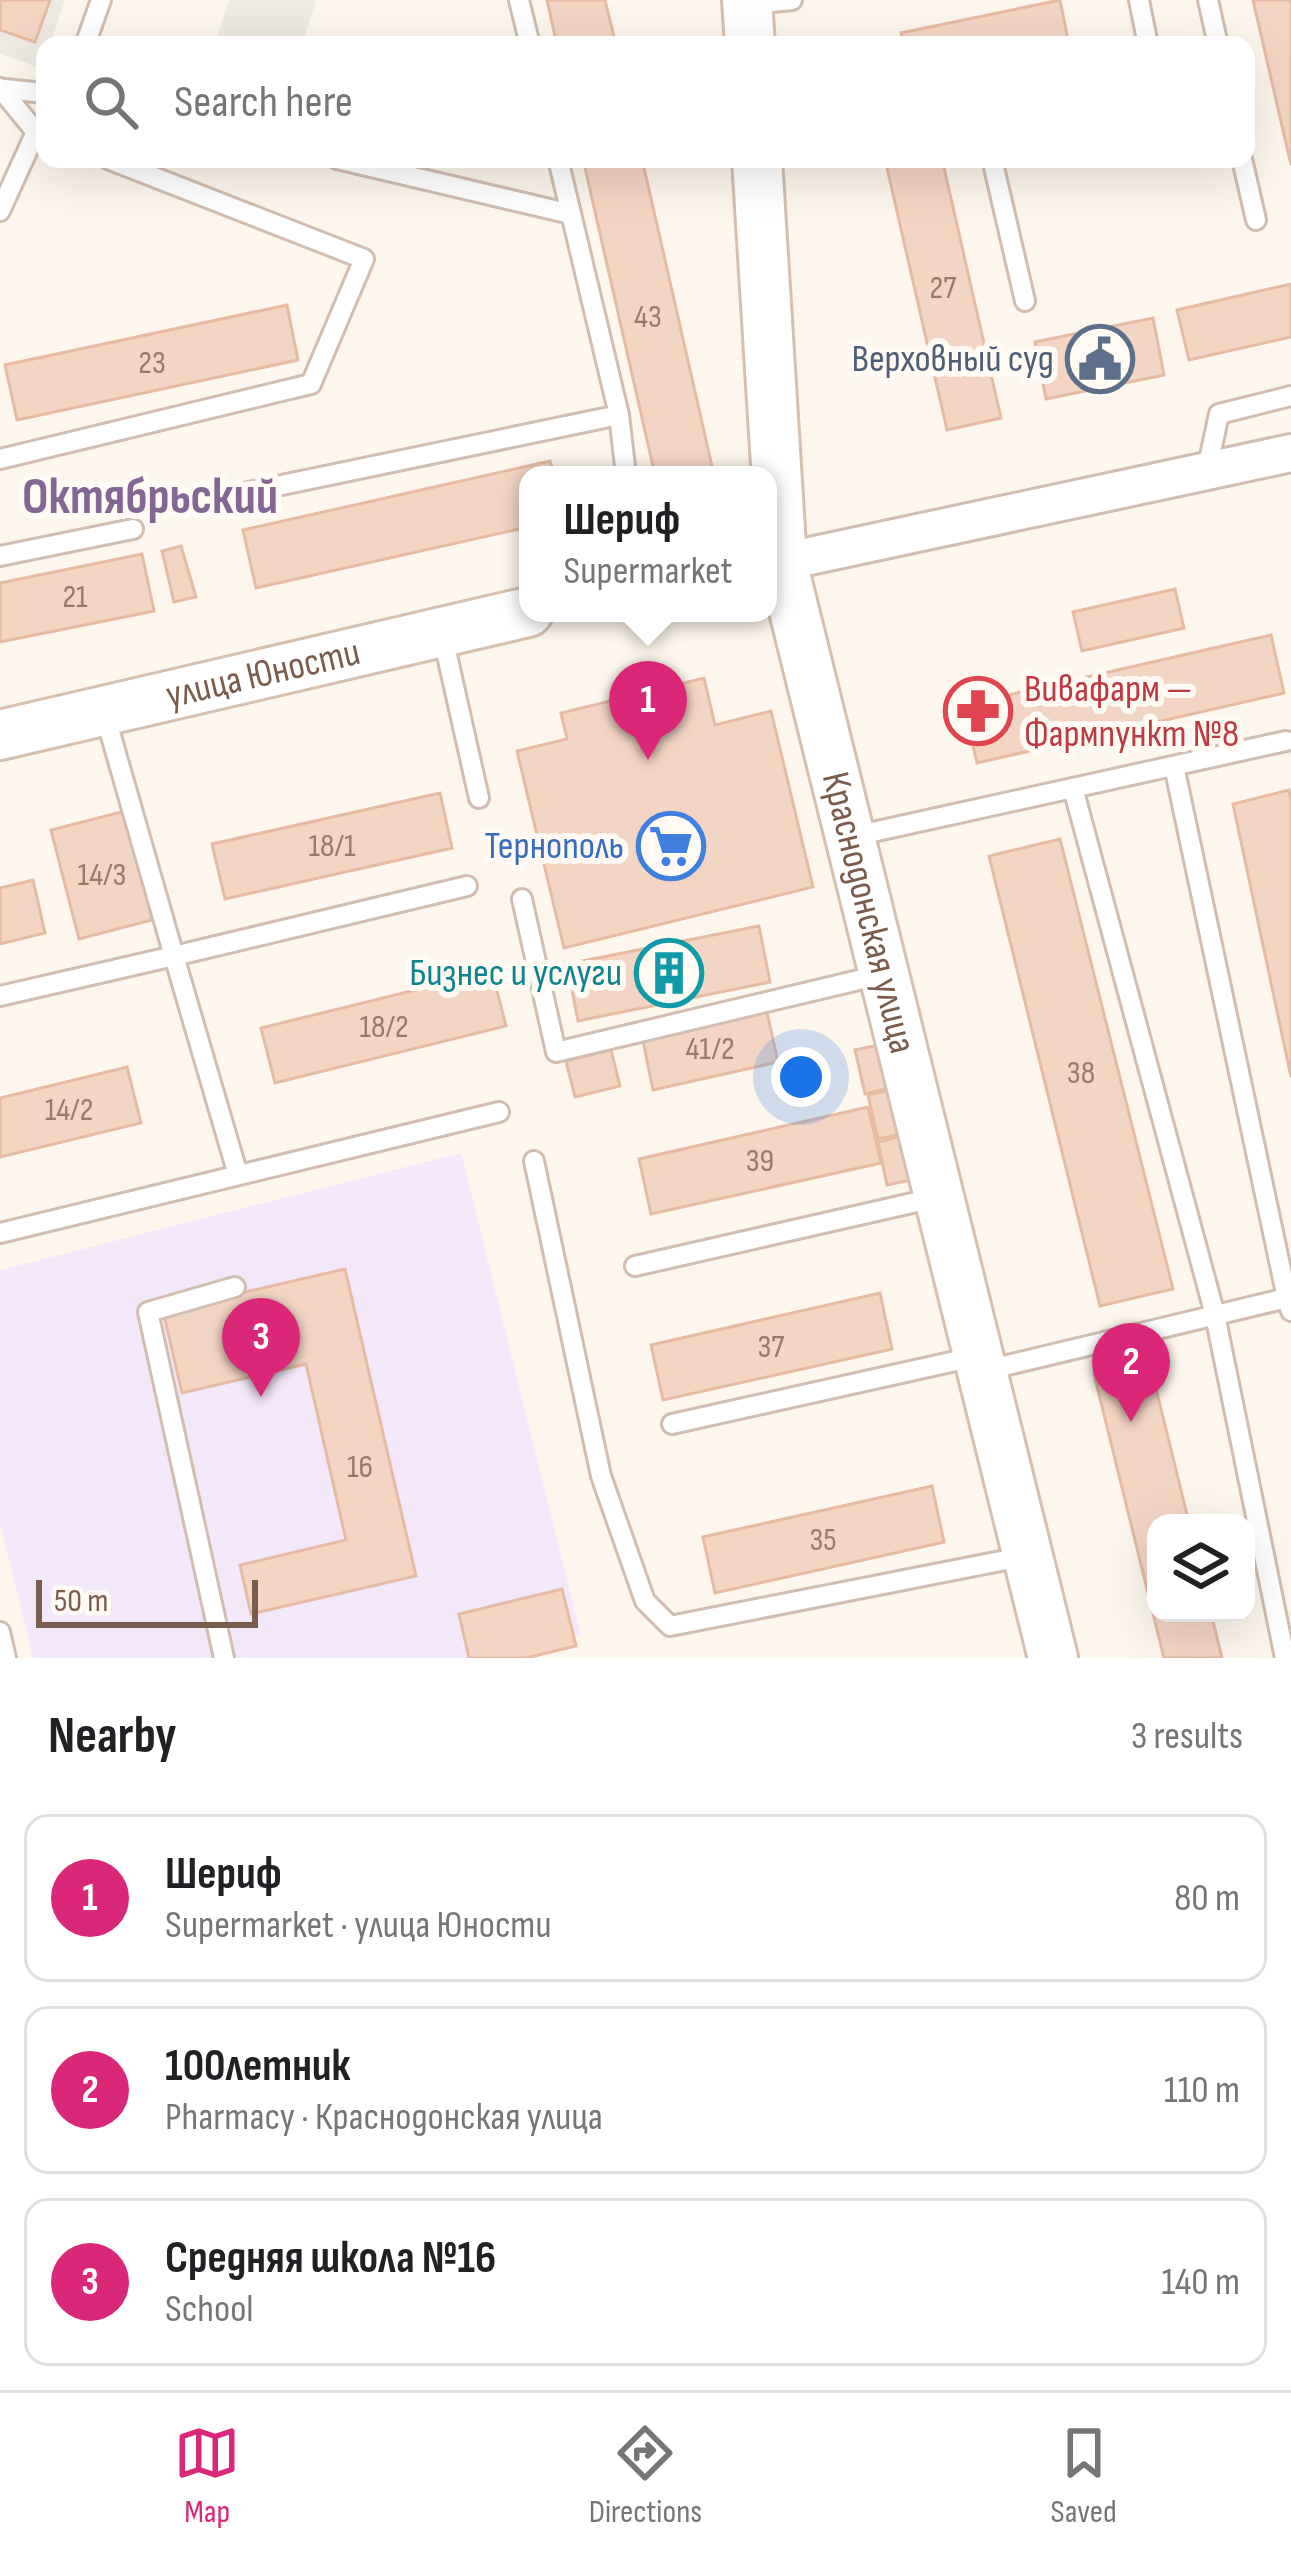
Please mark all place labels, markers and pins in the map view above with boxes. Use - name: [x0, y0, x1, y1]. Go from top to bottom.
- public building icon: Верховный суд: [1065, 324, 1135, 394]
- place label: Верховный суд: [852, 336, 1054, 383]
- pin: 1: [609, 661, 687, 760]
- place label: Вивафарм — Фармпункт №8: [1024, 666, 1239, 758]
- pharmacy icon: Вивафарм — Фармпункт №8: [943, 676, 1013, 746]
- supermarket icon: Тернополь: [636, 811, 706, 881]
- place label: Тернополь: [485, 823, 624, 870]
- building icon: Бизнес и услуги: [634, 938, 704, 1008]
- place label: Бизнес и услуги: [409, 950, 622, 997]
- pin: 3: [222, 1298, 300, 1397]
- pin: 2: [1092, 1323, 1170, 1422]

